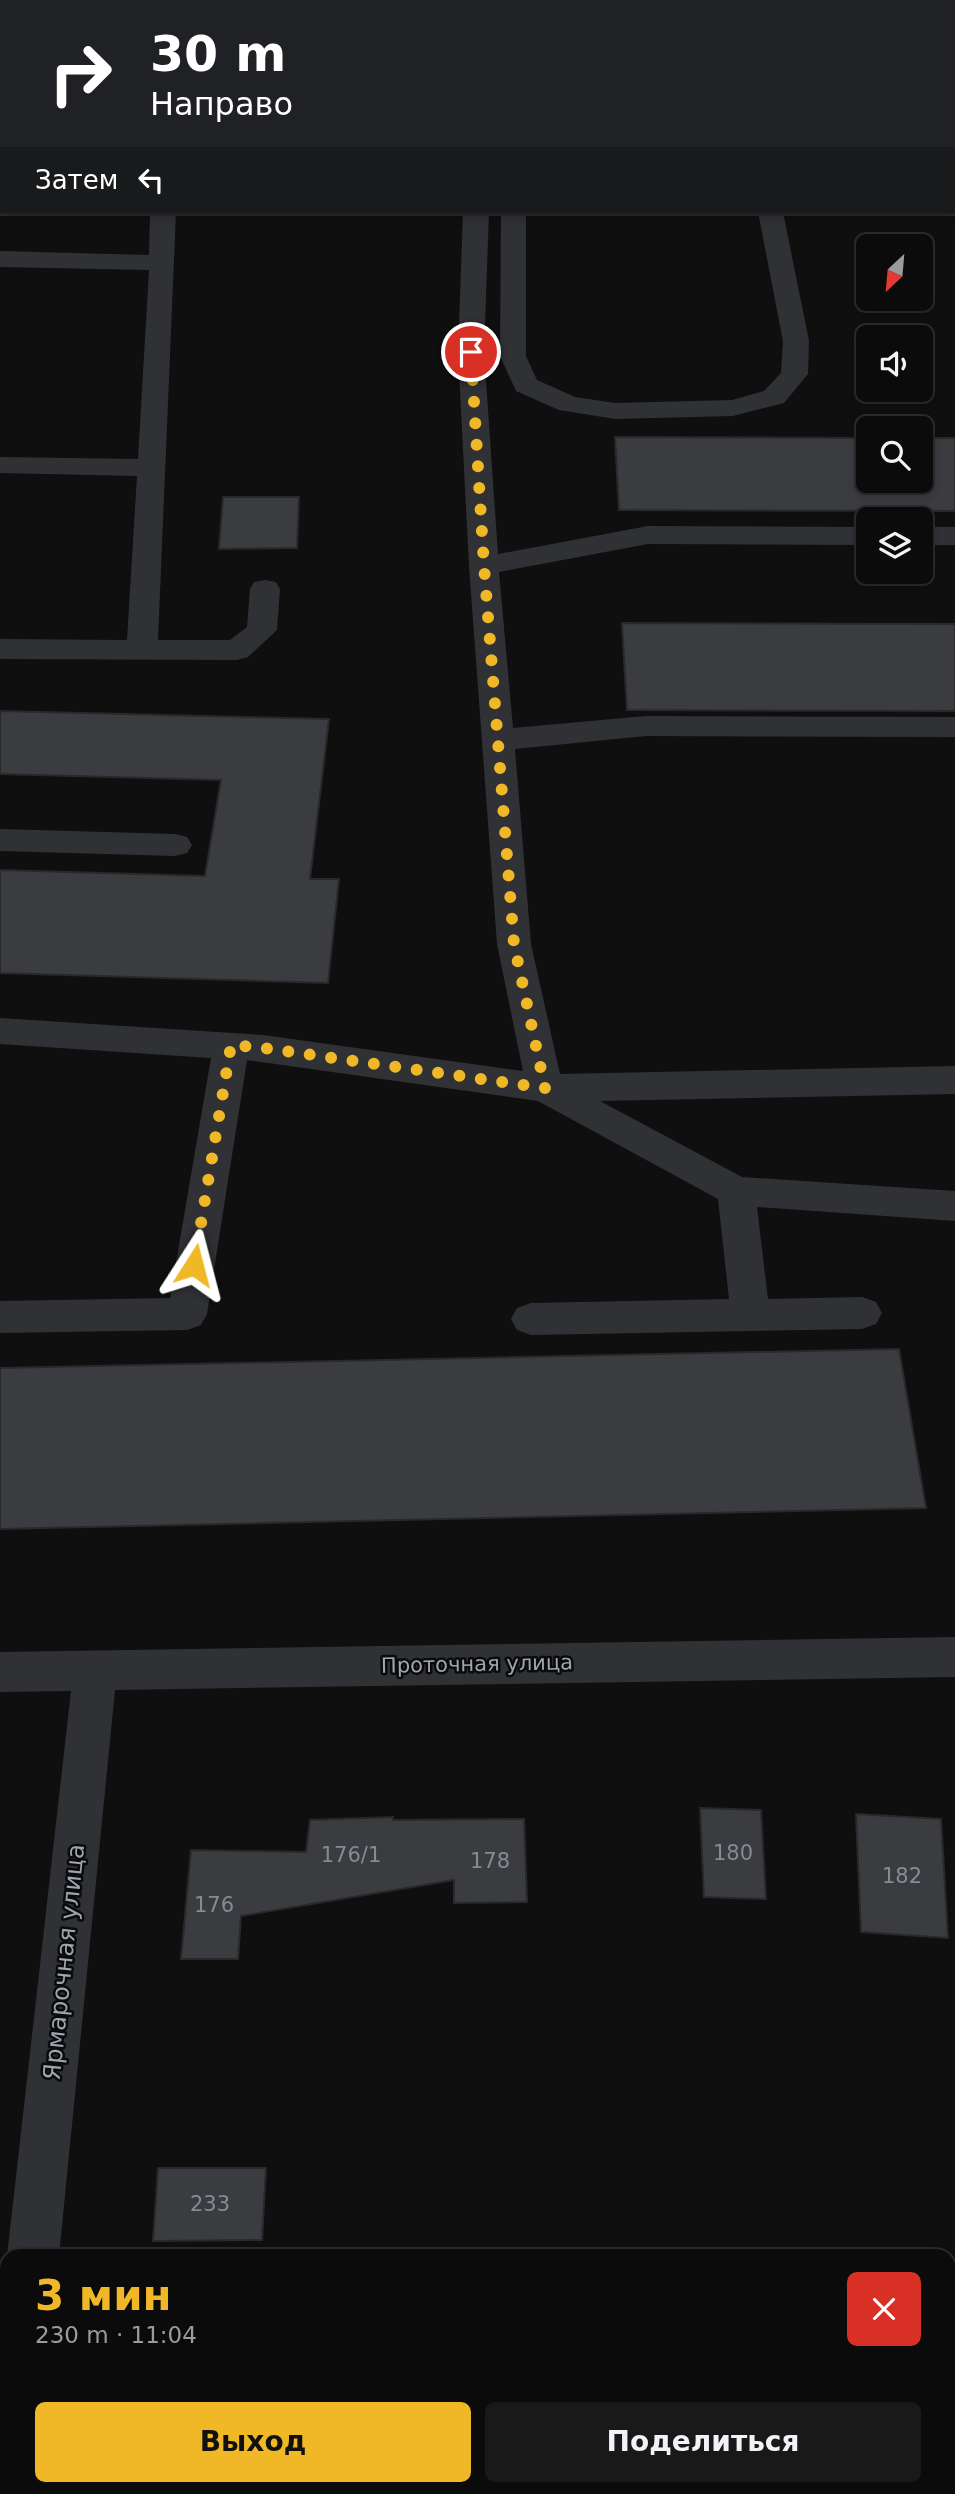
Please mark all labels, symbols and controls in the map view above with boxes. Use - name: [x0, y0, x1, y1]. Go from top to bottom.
- text: 30 m: [150, 26, 286, 83]
- icon: right: [35, 28, 126, 119]
- text: Направо: [150, 85, 293, 123]
- icon: left: [132, 161, 170, 199]
- text: Затем: [35, 165, 118, 195]
- north arrow: [856, 234, 933, 312]
- map controls: [856, 234, 933, 584]
- pin: [441, 322, 501, 382]
- button: sound: [856, 325, 933, 402]
- icon: arrive: [452, 333, 490, 371]
- button: search: [856, 416, 933, 493]
- button: layers: [856, 507, 933, 584]
- position arrow: [157, 1228, 231, 1302]
- street label: Проточная улица: [381, 1650, 573, 1678]
- house number: 180: [713, 1841, 753, 1865]
- street label: Ярмарочная улица: [38, 1842, 90, 2082]
- house number: 176/1: [321, 1843, 381, 1867]
- house number: 178: [470, 1849, 510, 1873]
- house number: 182: [882, 1864, 922, 1888]
- house number: 176: [194, 1893, 234, 1917]
- house number: 233: [190, 2192, 230, 2216]
- text: 3 мин: [35, 2271, 172, 2320]
- button: close: [847, 2272, 921, 2346]
- text: 230 m · 11:04: [35, 2322, 197, 2348]
- button: Выход: [35, 2402, 471, 2482]
- button: Поделиться: [485, 2402, 921, 2482]

